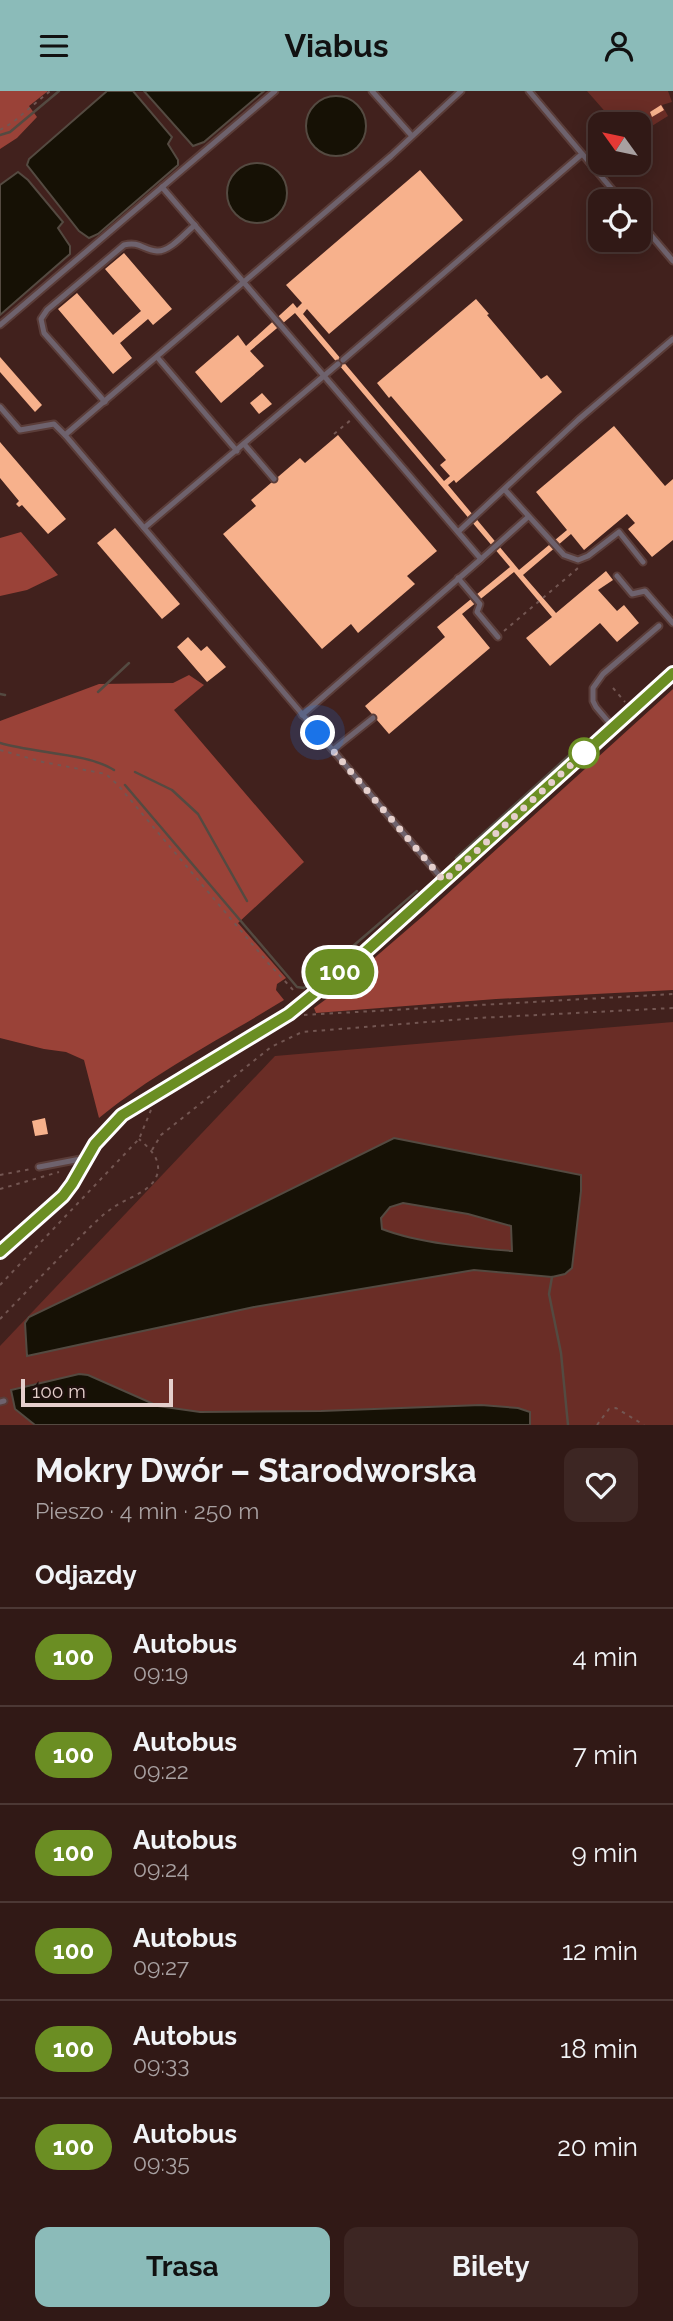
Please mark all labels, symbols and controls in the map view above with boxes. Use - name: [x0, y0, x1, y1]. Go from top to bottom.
- icon: menu: [35, 27, 73, 65]
- text: Viabus: [284, 27, 389, 64]
- icon: person: [600, 27, 638, 65]
- north arrow: [588, 112, 651, 175]
- map controls: [588, 112, 651, 252]
- button: locate: [588, 189, 651, 252]
- your location: [300, 715, 335, 750]
- unlabelled marker: [569, 738, 599, 768]
- line badge: 100: [300, 949, 380, 995]
- text: 100: [319, 957, 361, 986]
- scale bar: [21, 1376, 173, 1408]
- text: 100 m: [32, 1380, 86, 1402]
- button: heart: [564, 1448, 638, 1522]
- text: Mokry Dwór – Starodworska: [35, 1451, 477, 1490]
- text: Pieszo · 4 min · 250 m: [35, 1497, 259, 1524]
- text: Odjazdy: [35, 1560, 137, 1590]
- text: Autobus: [133, 1629, 237, 1659]
- text: 100: [53, 1642, 94, 1671]
- text: 4 min: [572, 1642, 638, 1672]
- text: 09:19: [133, 1659, 188, 1686]
- text: Autobus: [133, 1727, 237, 1757]
- text: 100: [53, 1740, 94, 1769]
- text: 7 min: [573, 1740, 638, 1770]
- text: 09:22: [133, 1757, 189, 1784]
- text: Autobus: [133, 1825, 237, 1855]
- text: 100: [53, 1838, 94, 1867]
- text: 9 min: [571, 1838, 638, 1868]
- text: 09:24: [133, 1855, 189, 1882]
- text: Autobus: [133, 1923, 237, 1953]
- text: 100: [53, 1936, 94, 1965]
- text: 12 min: [562, 1936, 638, 1966]
- text: 09:27: [133, 1953, 189, 1980]
- text: Autobus: [133, 2021, 237, 2051]
- text: 100: [53, 2034, 94, 2063]
- text: 18 min: [560, 2034, 638, 2064]
- text: 09:33: [133, 2051, 189, 2078]
- text: Autobus: [133, 2119, 237, 2149]
- text: 100: [53, 2132, 94, 2161]
- text: 20 min: [557, 2132, 638, 2162]
- text: 09:35: [133, 2149, 190, 2176]
- button: Trasa: [35, 2227, 330, 2307]
- button: Bilety: [344, 2227, 638, 2307]

